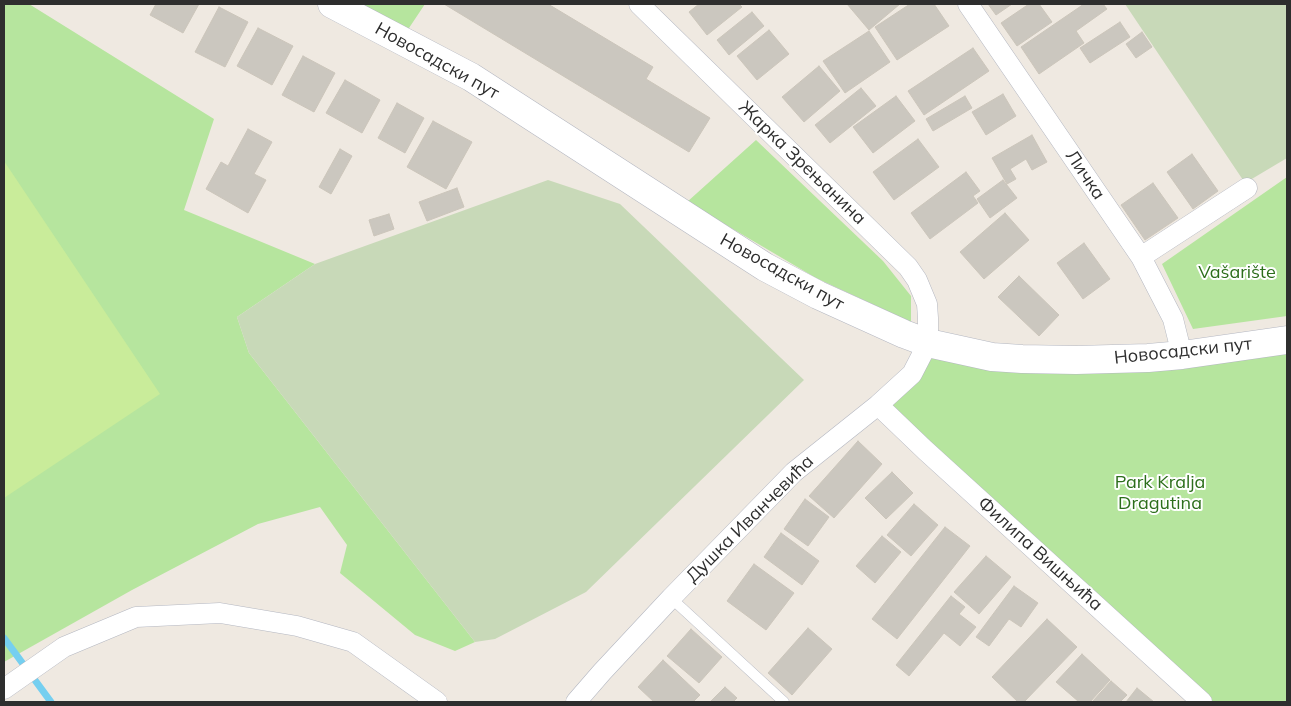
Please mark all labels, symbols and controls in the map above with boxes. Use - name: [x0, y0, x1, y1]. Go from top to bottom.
- street label: Новосадски пут: [371, 18, 503, 104]
- street label: Жарка Зрењанина: [734, 97, 870, 229]
- street label: Личка: [1061, 146, 1109, 204]
- street label: Новосадски пут: [716, 229, 848, 315]
- park label: Vašarište: [1198, 262, 1276, 284]
- street label: Новосадски пут: [1113, 333, 1253, 369]
- street label: Душка Иванчевића: [682, 451, 818, 587]
- park label: Park Kralja Dragutina: [1115, 472, 1205, 514]
- street label: Филипа Вишњића: [973, 492, 1107, 616]

